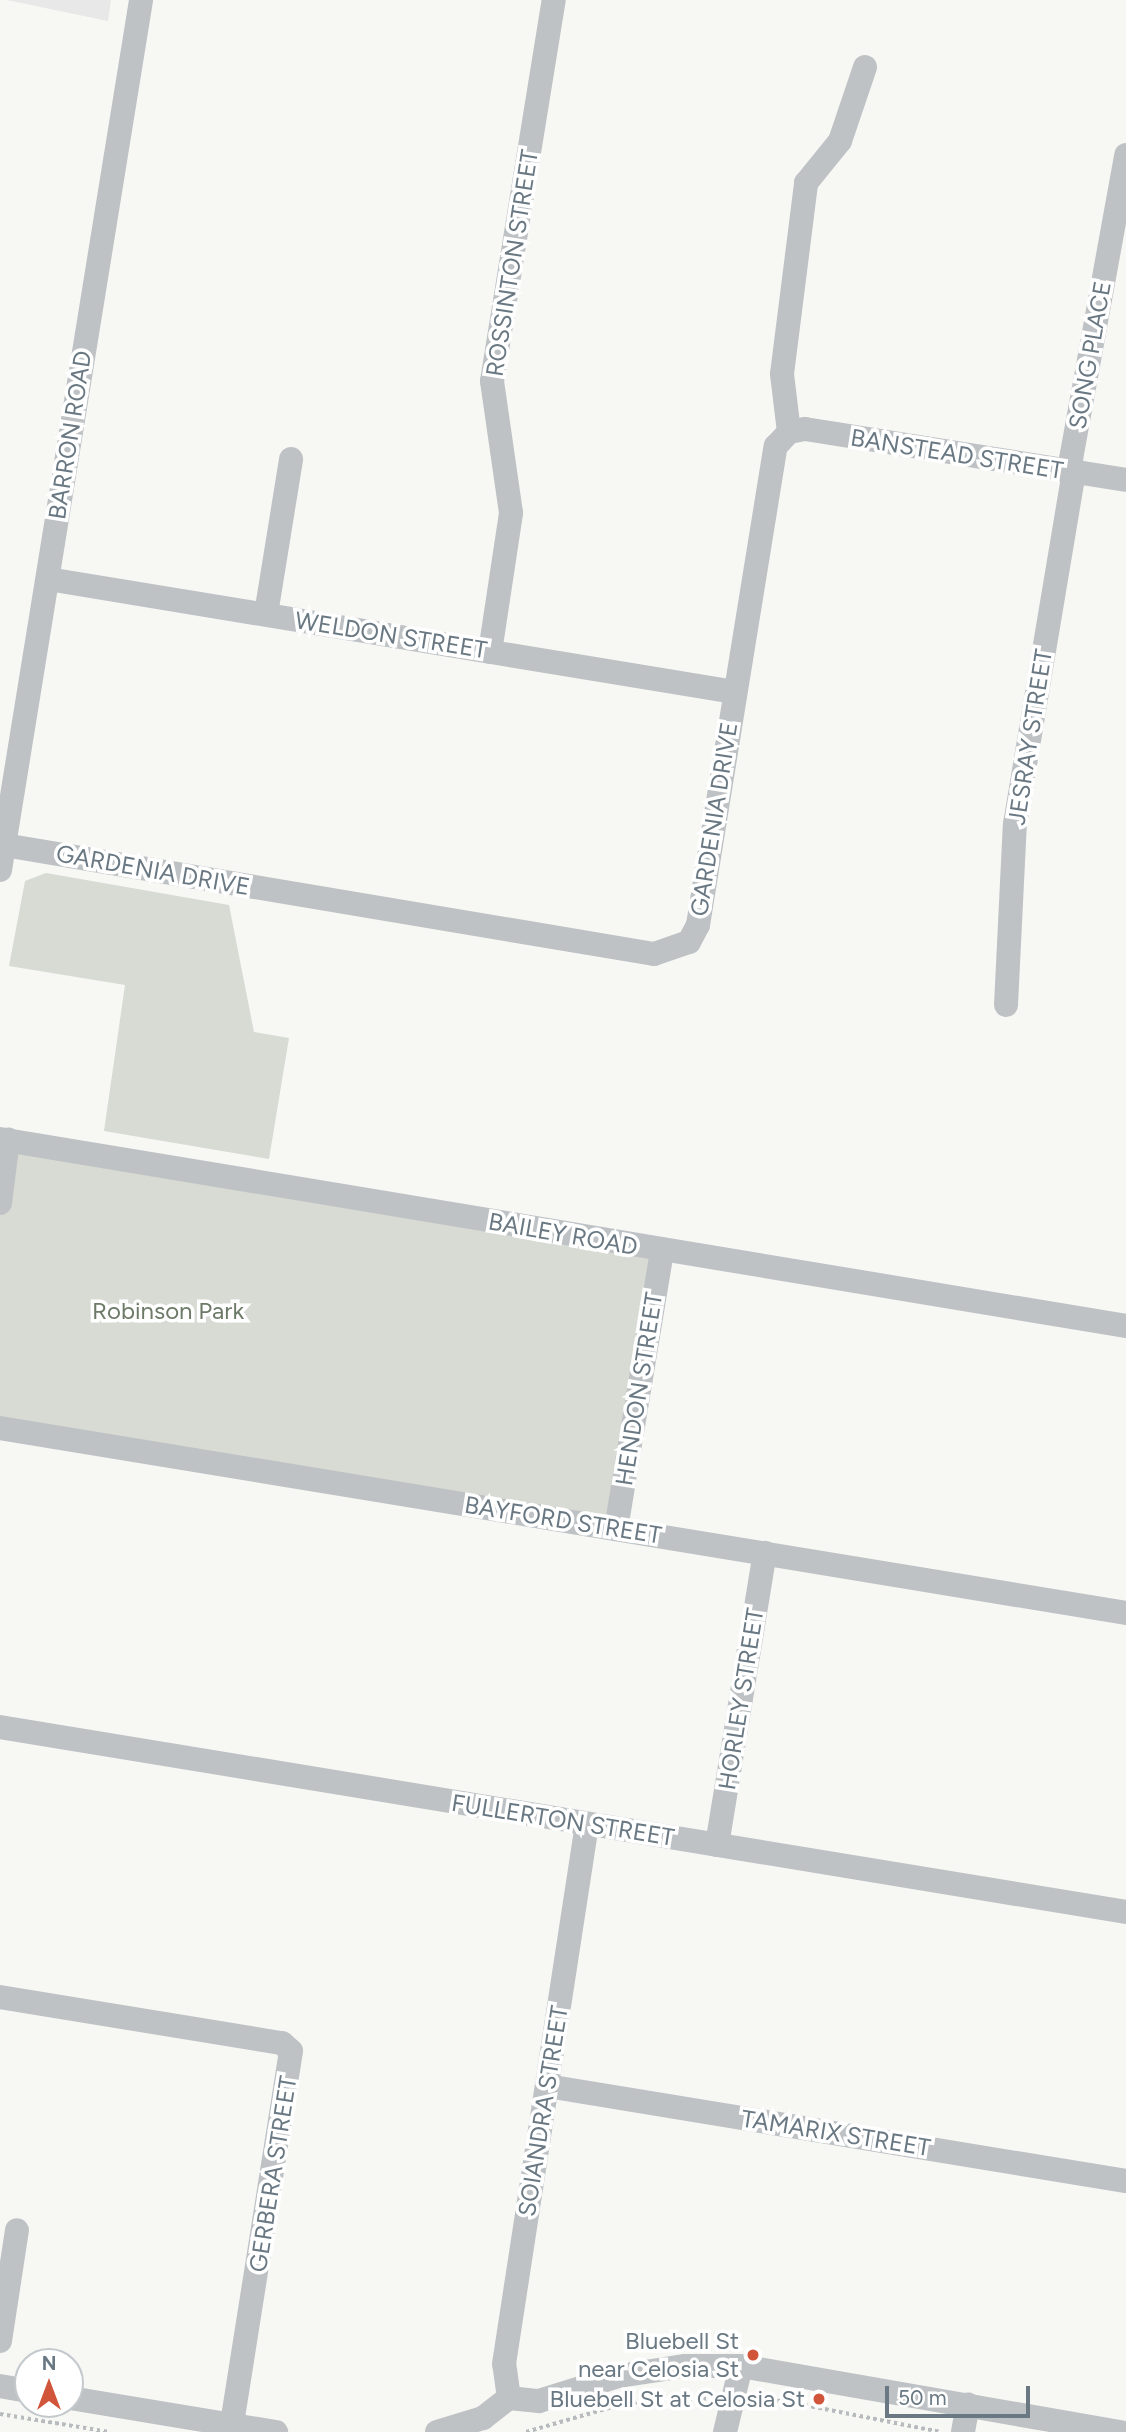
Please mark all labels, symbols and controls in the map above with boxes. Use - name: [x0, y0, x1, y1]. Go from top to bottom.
- street label: ROSSINTON STREET: [480, 148, 544, 378]
- street label: SONG PLACE: [1063, 279, 1117, 431]
- street label: BARRON ROAD: [42, 349, 98, 521]
- street label: BANSTEAD STREET: [849, 423, 1065, 485]
- street label: WELDON STREET: [293, 606, 489, 664]
- street label: JESRAY STREET: [1002, 647, 1058, 827]
- street label: GARDENIA DRIVE: [684, 720, 744, 918]
- street label: GARDENIA DRIVE: [54, 839, 252, 901]
- street label: BAILEY ROAD: [486, 1207, 640, 1261]
- street label: HENDON STREET: [610, 1290, 668, 1488]
- park label: Robinson Park: [92, 1297, 244, 1325]
- street label: BAYFORD STREET: [462, 1490, 664, 1550]
- street label: HORLEY STREET: [712, 1606, 770, 1792]
- street label: FULLERTON STREET: [450, 1788, 676, 1852]
- street label: SOIANDRA STREET: [512, 2004, 574, 2218]
- street label: GERBERA STREET: [243, 2074, 303, 2274]
- street label: TAMARIX STREET: [739, 2104, 933, 2162]
- place label: Bluebell St near Celosia St: [578, 2327, 739, 2383]
- marker: Bluebell St near Celosia St: [745, 2347, 761, 2363]
- north arrow: [14, 2348, 84, 2418]
- text: N: [42, 2352, 56, 2375]
- scale bar: [888, 2372, 1033, 2416]
- place label: Bluebell St at Celosia St: [550, 2385, 805, 2413]
- text: 50 m: [898, 2385, 947, 2410]
- marker: Bluebell St at Celosia St: [811, 2391, 827, 2407]

